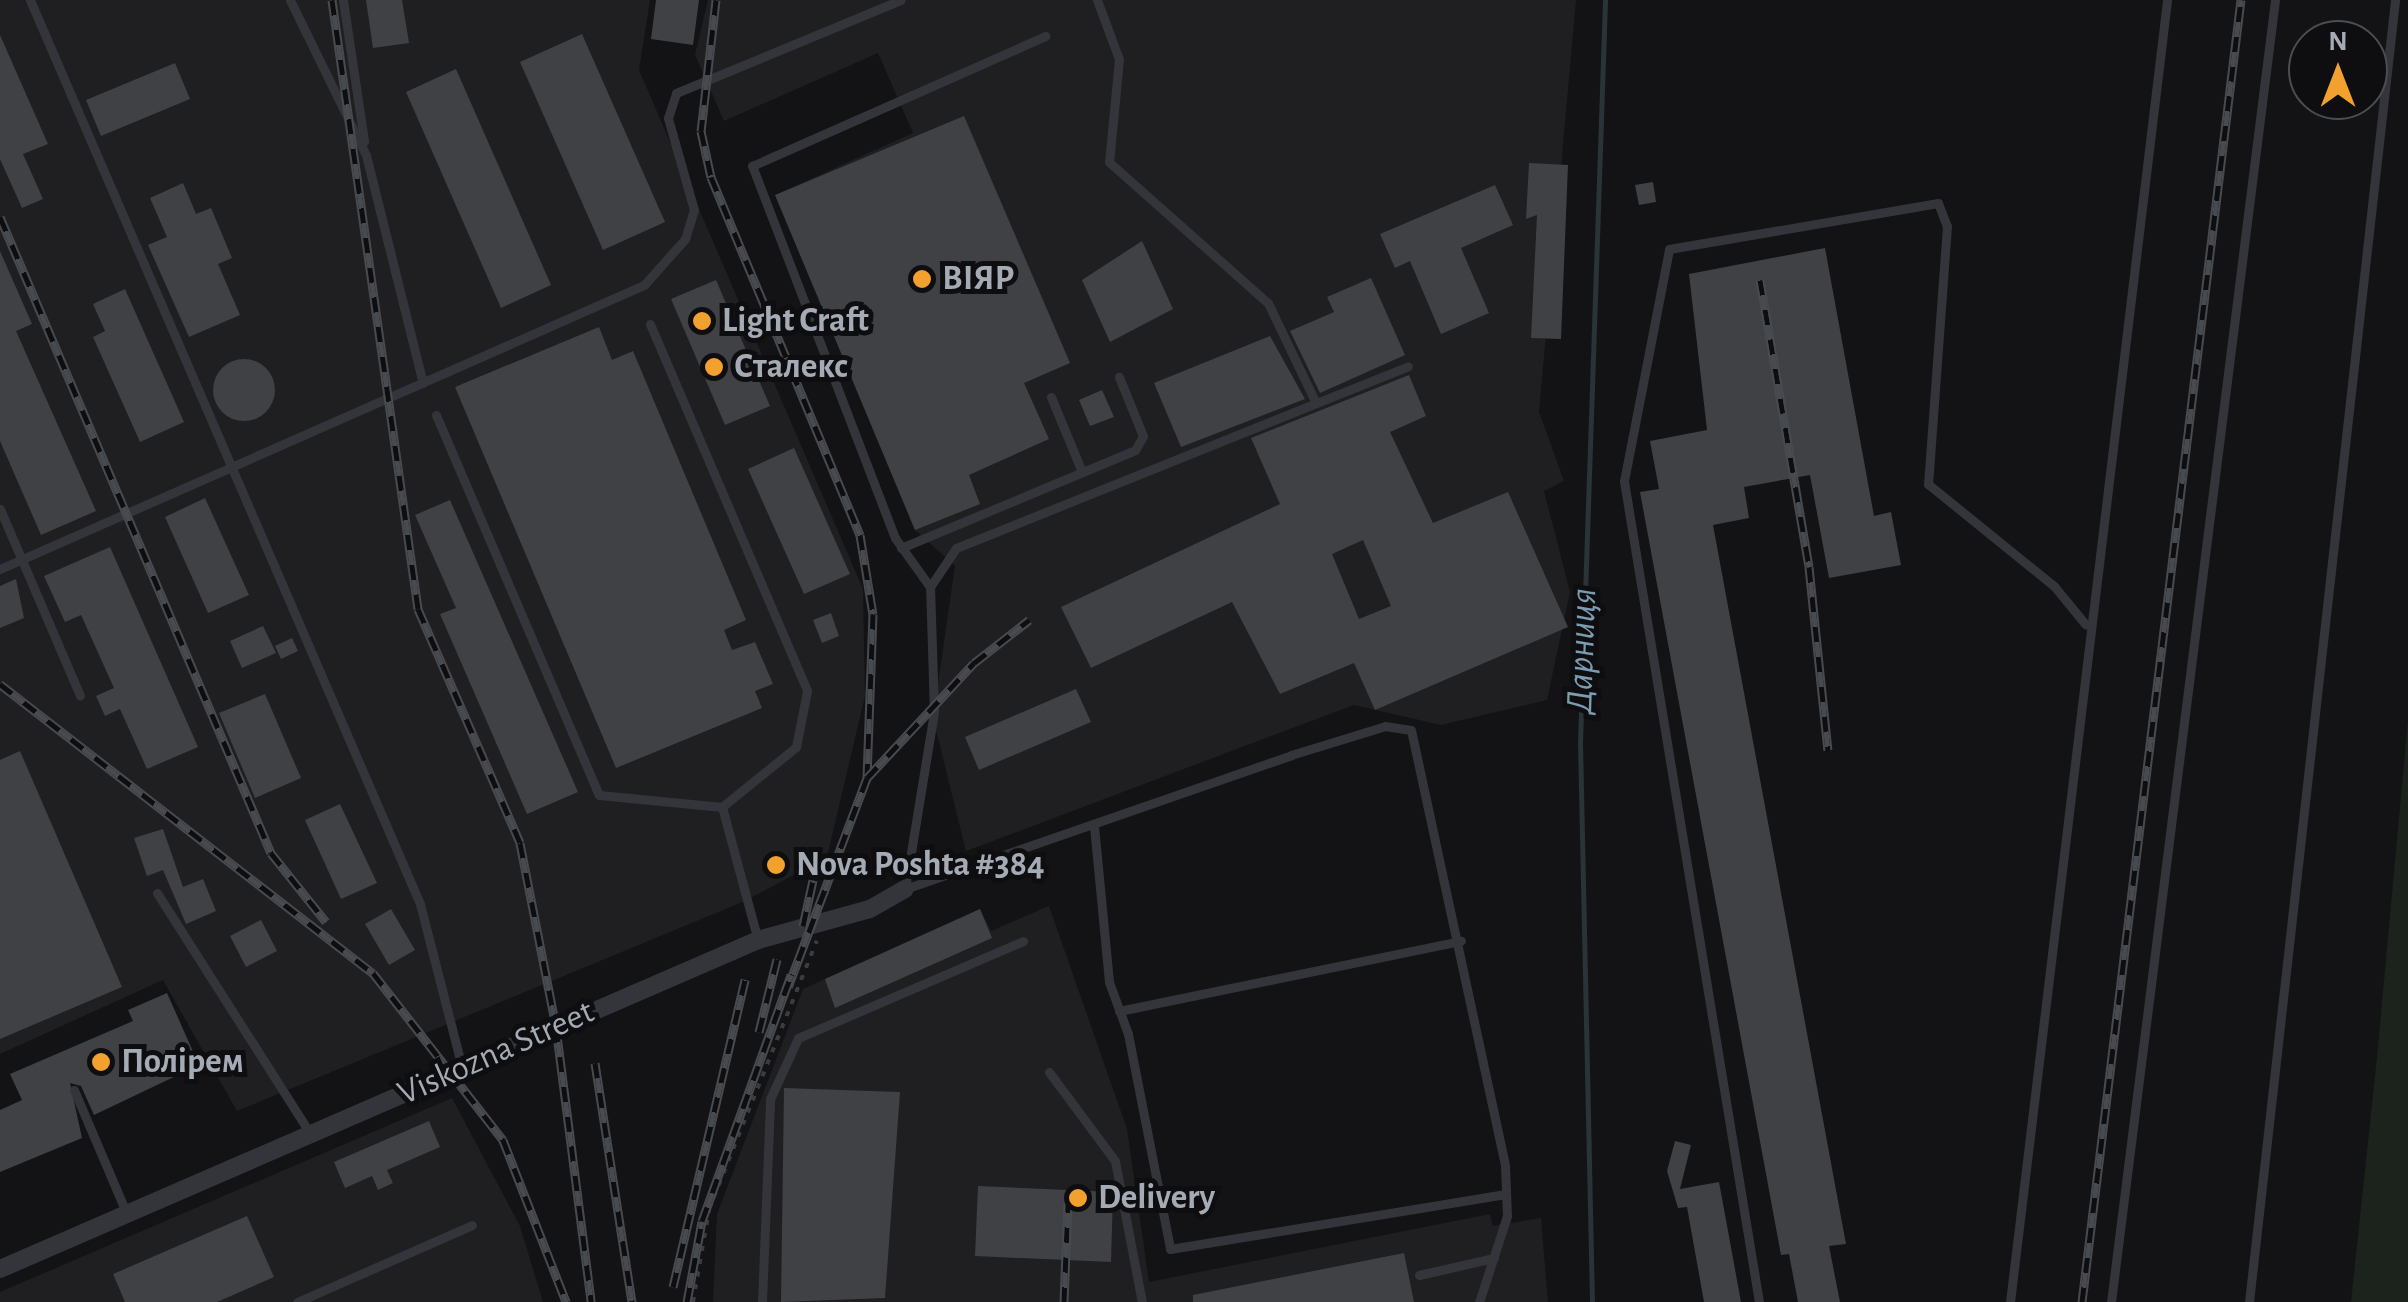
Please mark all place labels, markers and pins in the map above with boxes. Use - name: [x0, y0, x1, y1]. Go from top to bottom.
- place label: ВІЯР: [942, 258, 1014, 300]
- marker: ВІЯР: [911, 268, 933, 290]
- place label: Light Craft: [722, 300, 869, 342]
- marker: Light Craft: [691, 310, 713, 332]
- place label: Сталекс: [734, 346, 848, 388]
- marker: Сталекс: [703, 356, 725, 378]
- place label: Nova Poshta #384: [796, 844, 1044, 886]
- marker: Nova Poshta #384: [765, 854, 787, 876]
- place label: Полірем: [121, 1041, 244, 1083]
- marker: Полірем: [90, 1051, 112, 1073]
- place label: Delivery: [1098, 1177, 1215, 1219]
- marker: Delivery: [1067, 1187, 1089, 1209]

